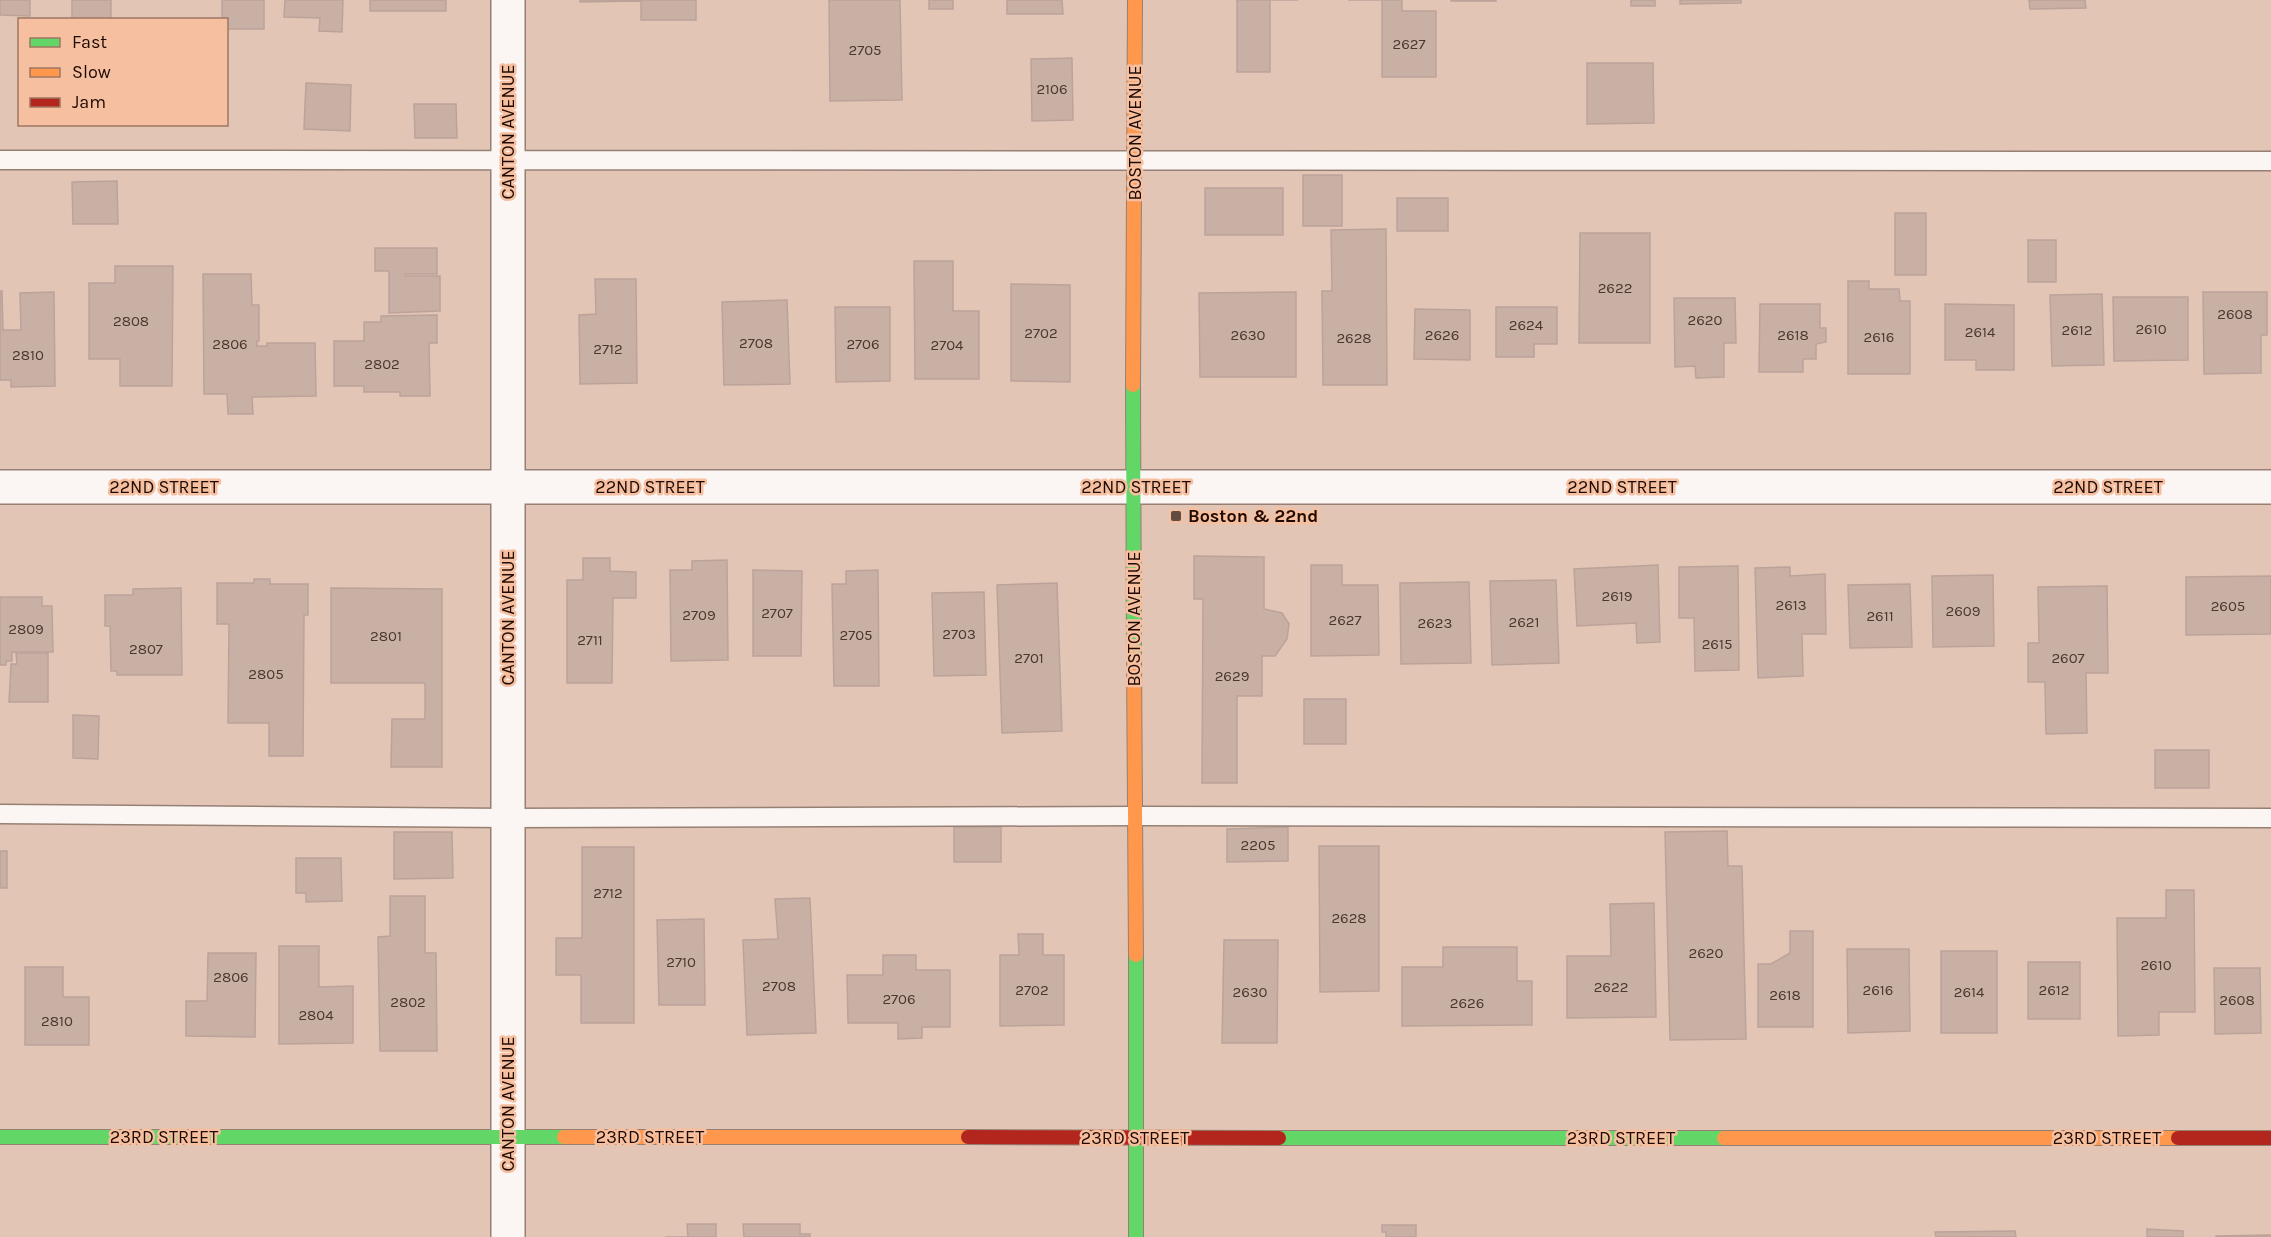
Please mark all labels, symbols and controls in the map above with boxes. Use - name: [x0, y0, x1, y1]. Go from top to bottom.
- legend: [18, 18, 228, 126]
- text: Fast: [72, 31, 107, 53]
- house number: 2627: [1392, 35, 1426, 53]
- house number: 2705: [848, 41, 882, 59]
- text: Slow: [72, 61, 111, 83]
- street label: CANTON AVENUE: [497, 64, 519, 200]
- street label: BOSTON AVENUE: [1124, 65, 1146, 201]
- house number: 2106: [1036, 80, 1068, 98]
- text: Jam: [72, 91, 106, 113]
- house number: 2622: [1598, 279, 1632, 297]
- house number: 2608: [2217, 305, 2253, 323]
- house number: 2620: [1688, 311, 1723, 329]
- house number: 2808: [113, 312, 149, 330]
- house number: 2624: [1509, 316, 1544, 334]
- house number: 2610: [2135, 320, 2167, 338]
- house number: 2612: [2062, 321, 2092, 339]
- house number: 2614: [1965, 323, 1996, 341]
- house number: 2702: [1024, 324, 1058, 342]
- house number: 2630: [1230, 326, 1266, 344]
- house number: 2626: [1425, 326, 1459, 344]
- house number: 2618: [1777, 326, 1809, 344]
- house number: 2616: [1864, 328, 1894, 346]
- house number: 2628: [1336, 329, 1372, 347]
- house number: 2708: [739, 334, 773, 352]
- house number: 2806: [212, 335, 248, 353]
- house number: 2706: [846, 335, 880, 353]
- house number: 2704: [930, 336, 964, 354]
- house number: 2712: [593, 340, 623, 358]
- house number: 2810: [12, 346, 44, 364]
- house number: 2802: [364, 355, 400, 373]
- street label: 22ND STREET: [109, 476, 219, 498]
- street label: 22ND STREET: [595, 476, 705, 498]
- street label: 22ND STREET: [1081, 476, 1191, 498]
- street label: 22ND STREET: [1567, 476, 1677, 498]
- street label: 22ND STREET: [2053, 476, 2163, 498]
- place label: Boston & 22nd: [1188, 505, 1318, 527]
- marker: Boston & 22nd: [1169, 509, 1183, 523]
- street label: CANTON AVENUE: [497, 550, 519, 686]
- street label: BOSTON AVENUE: [1123, 551, 1145, 687]
- house number: 2619: [1602, 587, 1632, 605]
- house number: 2613: [1775, 596, 1807, 614]
- house number: 2605: [2211, 597, 2245, 615]
- house number: 2609: [1946, 602, 1980, 620]
- house number: 2707: [761, 604, 793, 622]
- house number: 2709: [682, 606, 716, 624]
- house number: 2611: [1866, 607, 1894, 625]
- house number: 2627: [1328, 611, 1362, 629]
- house number: 2621: [1509, 613, 1539, 631]
- house number: 2623: [1418, 614, 1452, 632]
- house number: 2809: [8, 620, 44, 638]
- house number: 2703: [942, 625, 976, 643]
- house number: 2705: [839, 626, 873, 644]
- house number: 2801: [370, 627, 402, 645]
- house number: 2711: [577, 631, 603, 649]
- house number: 2615: [1702, 635, 1732, 653]
- house number: 2807: [129, 640, 163, 658]
- house number: 2701: [1014, 649, 1044, 667]
- house number: 2607: [2051, 649, 2085, 667]
- house number: 2805: [248, 665, 284, 683]
- house number: 2629: [1215, 667, 1249, 685]
- house number: 2205: [1241, 836, 1275, 854]
- house number: 2712: [593, 884, 623, 902]
- house number: 2628: [1331, 909, 1367, 927]
- house number: 2620: [1689, 944, 1724, 962]
- house number: 2710: [666, 953, 696, 971]
- house number: 2610: [2140, 956, 2172, 974]
- house number: 2806: [213, 968, 249, 986]
- house number: 2708: [762, 977, 796, 995]
- house number: 2622: [1594, 978, 1628, 996]
- house number: 2702: [1015, 981, 1049, 999]
- house number: 2616: [1863, 981, 1893, 999]
- house number: 2612: [2039, 981, 2069, 999]
- house number: 2630: [1232, 983, 1268, 1001]
- house number: 2614: [1954, 983, 1985, 1001]
- house number: 2618: [1769, 986, 1801, 1004]
- house number: 2706: [882, 990, 916, 1008]
- house number: 2608: [2219, 991, 2255, 1009]
- house number: 2802: [390, 993, 426, 1011]
- house number: 2626: [1450, 994, 1484, 1012]
- house number: 2804: [298, 1006, 334, 1024]
- house number: 2810: [41, 1012, 73, 1030]
- street label: CANTON AVENUE: [497, 1036, 519, 1172]
- street label: 23RD STREET: [110, 1126, 218, 1148]
- street label: 23RD STREET: [596, 1126, 704, 1148]
- street label: 23RD STREET: [1081, 1127, 1189, 1149]
- street label: 23RD STREET: [1567, 1127, 1675, 1149]
- street label: 23RD STREET: [2053, 1127, 2161, 1149]

